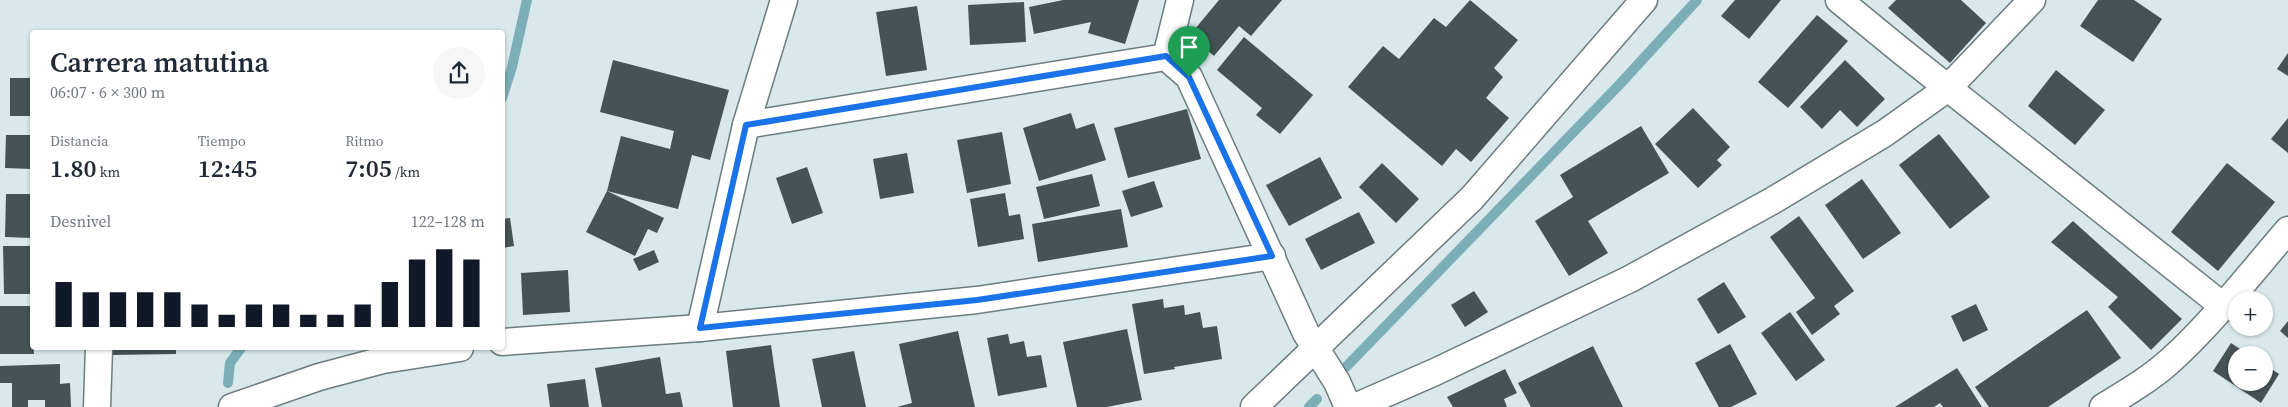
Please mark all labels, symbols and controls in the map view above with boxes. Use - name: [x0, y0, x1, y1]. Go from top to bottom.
- pin: [1168, 26, 1210, 77]
- icon: arrive: [1175, 33, 1203, 61]
- text: Carrera matutina: [50, 43, 269, 81]
- button: share: [433, 47, 485, 99]
- text: 06:07 · 6 × 300 m: [50, 81, 165, 103]
- text: Distancia: [50, 131, 108, 151]
- text: Tiempo: [198, 131, 246, 151]
- text: Ritmo: [345, 131, 383, 151]
- text: 1.80: [50, 151, 97, 185]
- text: 12:45: [198, 151, 257, 185]
- text: 7:05: [345, 151, 392, 185]
- text: km: [97, 162, 120, 182]
- text: /km: [392, 162, 420, 182]
- text: Desnivel: [50, 210, 111, 232]
- text: 122–128 m: [411, 210, 485, 232]
- map controls: [2228, 291, 2273, 391]
- button: +: [2228, 291, 2273, 336]
- button: −: [2228, 346, 2273, 391]

